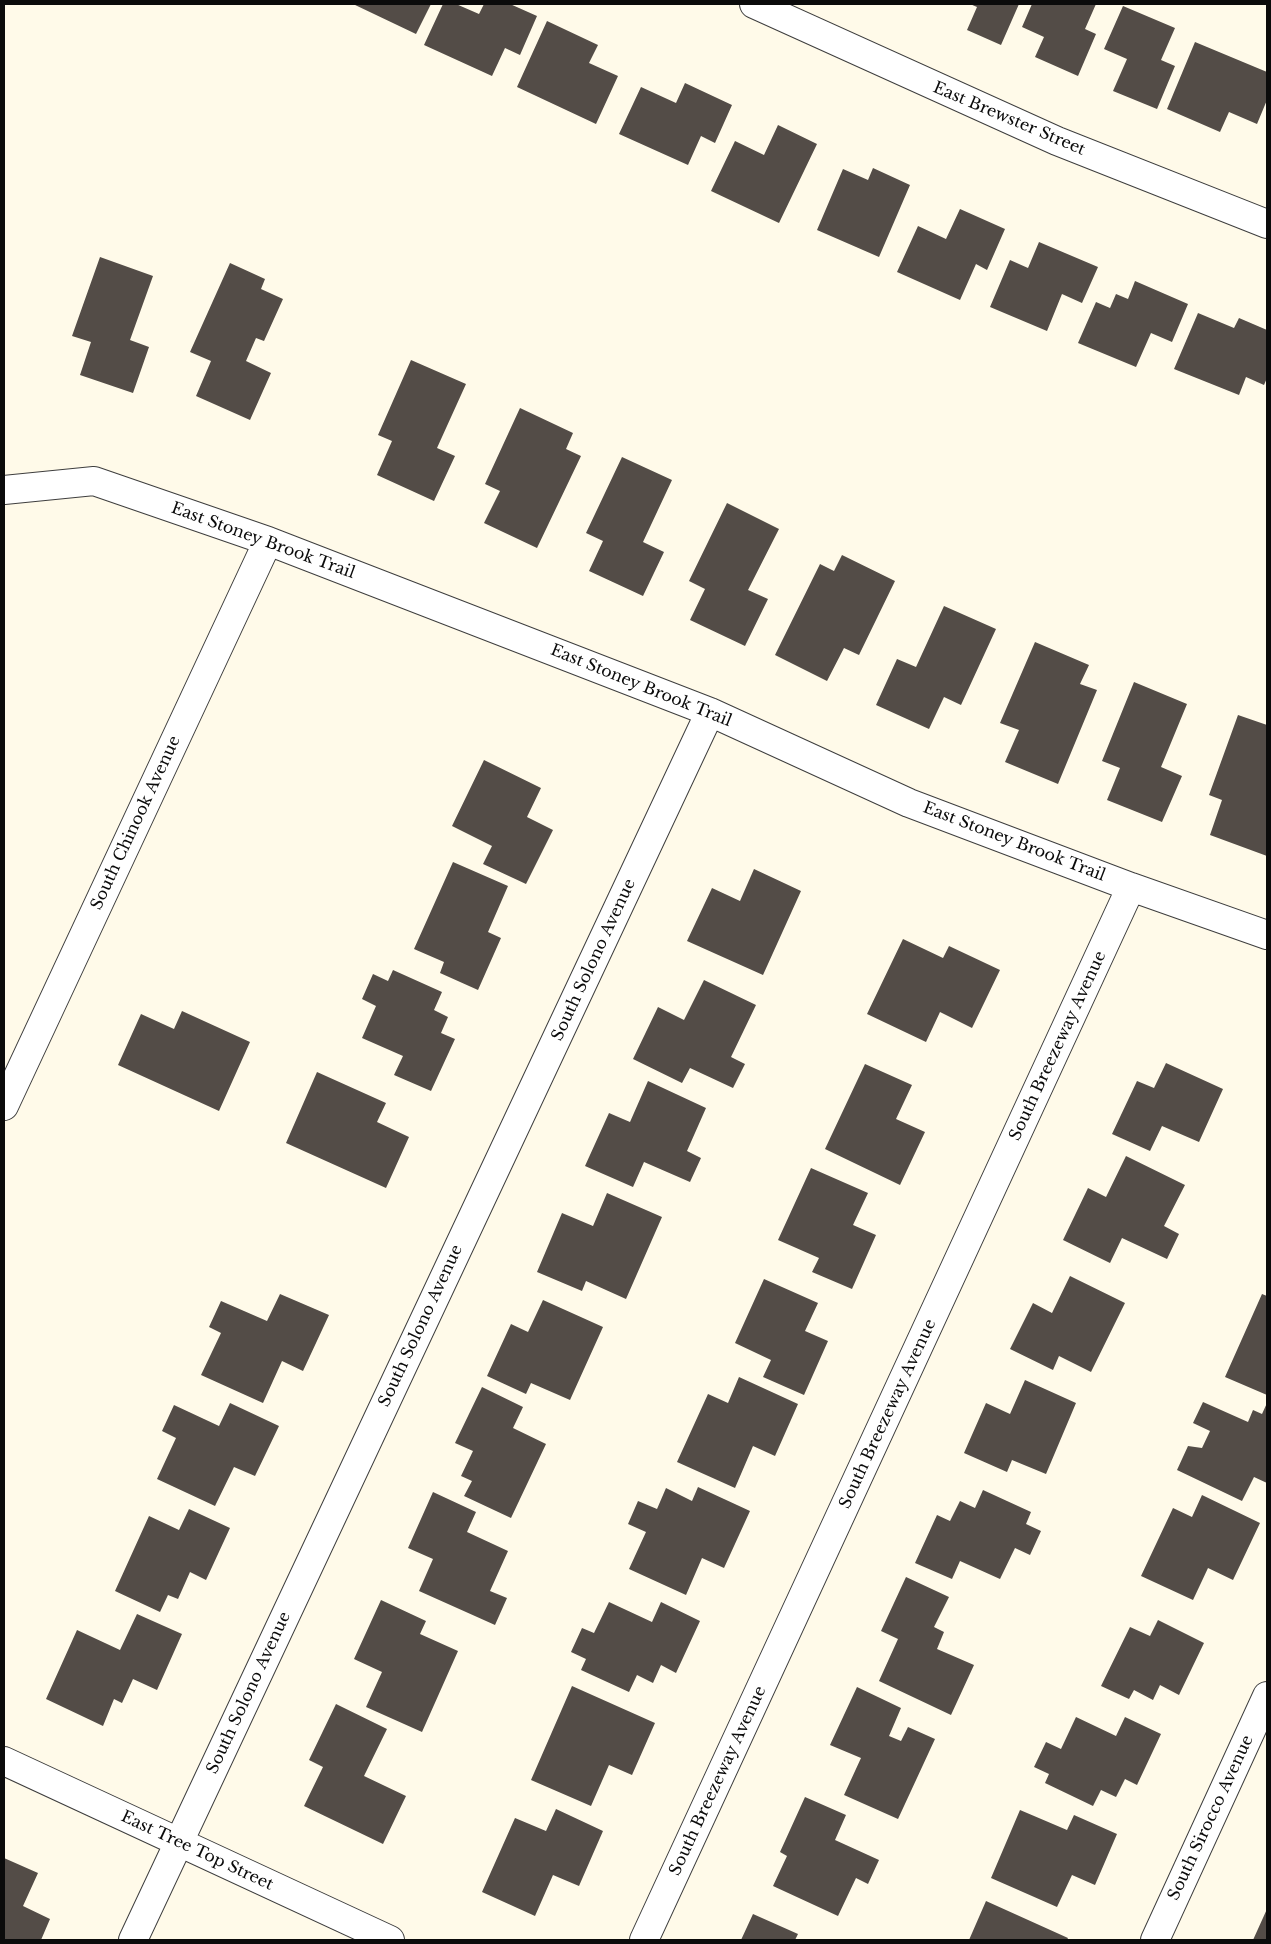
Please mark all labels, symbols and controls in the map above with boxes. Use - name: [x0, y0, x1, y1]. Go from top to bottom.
- street label: East Brewster Street: [930, 78, 1088, 160]
- street label: East Stoney Brook Trail: [169, 499, 357, 583]
- street label: East Stoney Brook Trail: [548, 641, 734, 731]
- street label: South Chinook Avenue: [87, 733, 185, 913]
- street label: East Stoney Brook Trail: [920, 798, 1108, 886]
- street label: South Solono Avenue: [548, 876, 640, 1044]
- street label: South Breezeway Avenue: [1006, 948, 1110, 1144]
- street label: South Solono Avenue: [375, 1242, 467, 1410]
- street label: South Breezeway Avenue: [836, 1316, 940, 1512]
- street label: South Solono Avenue: [203, 1609, 295, 1777]
- street label: South Breezeway Avenue: [666, 1683, 770, 1879]
- street label: South Sirocco Avenue: [1164, 1732, 1258, 1904]
- street label: East Tree Top Street: [118, 1807, 276, 1895]

